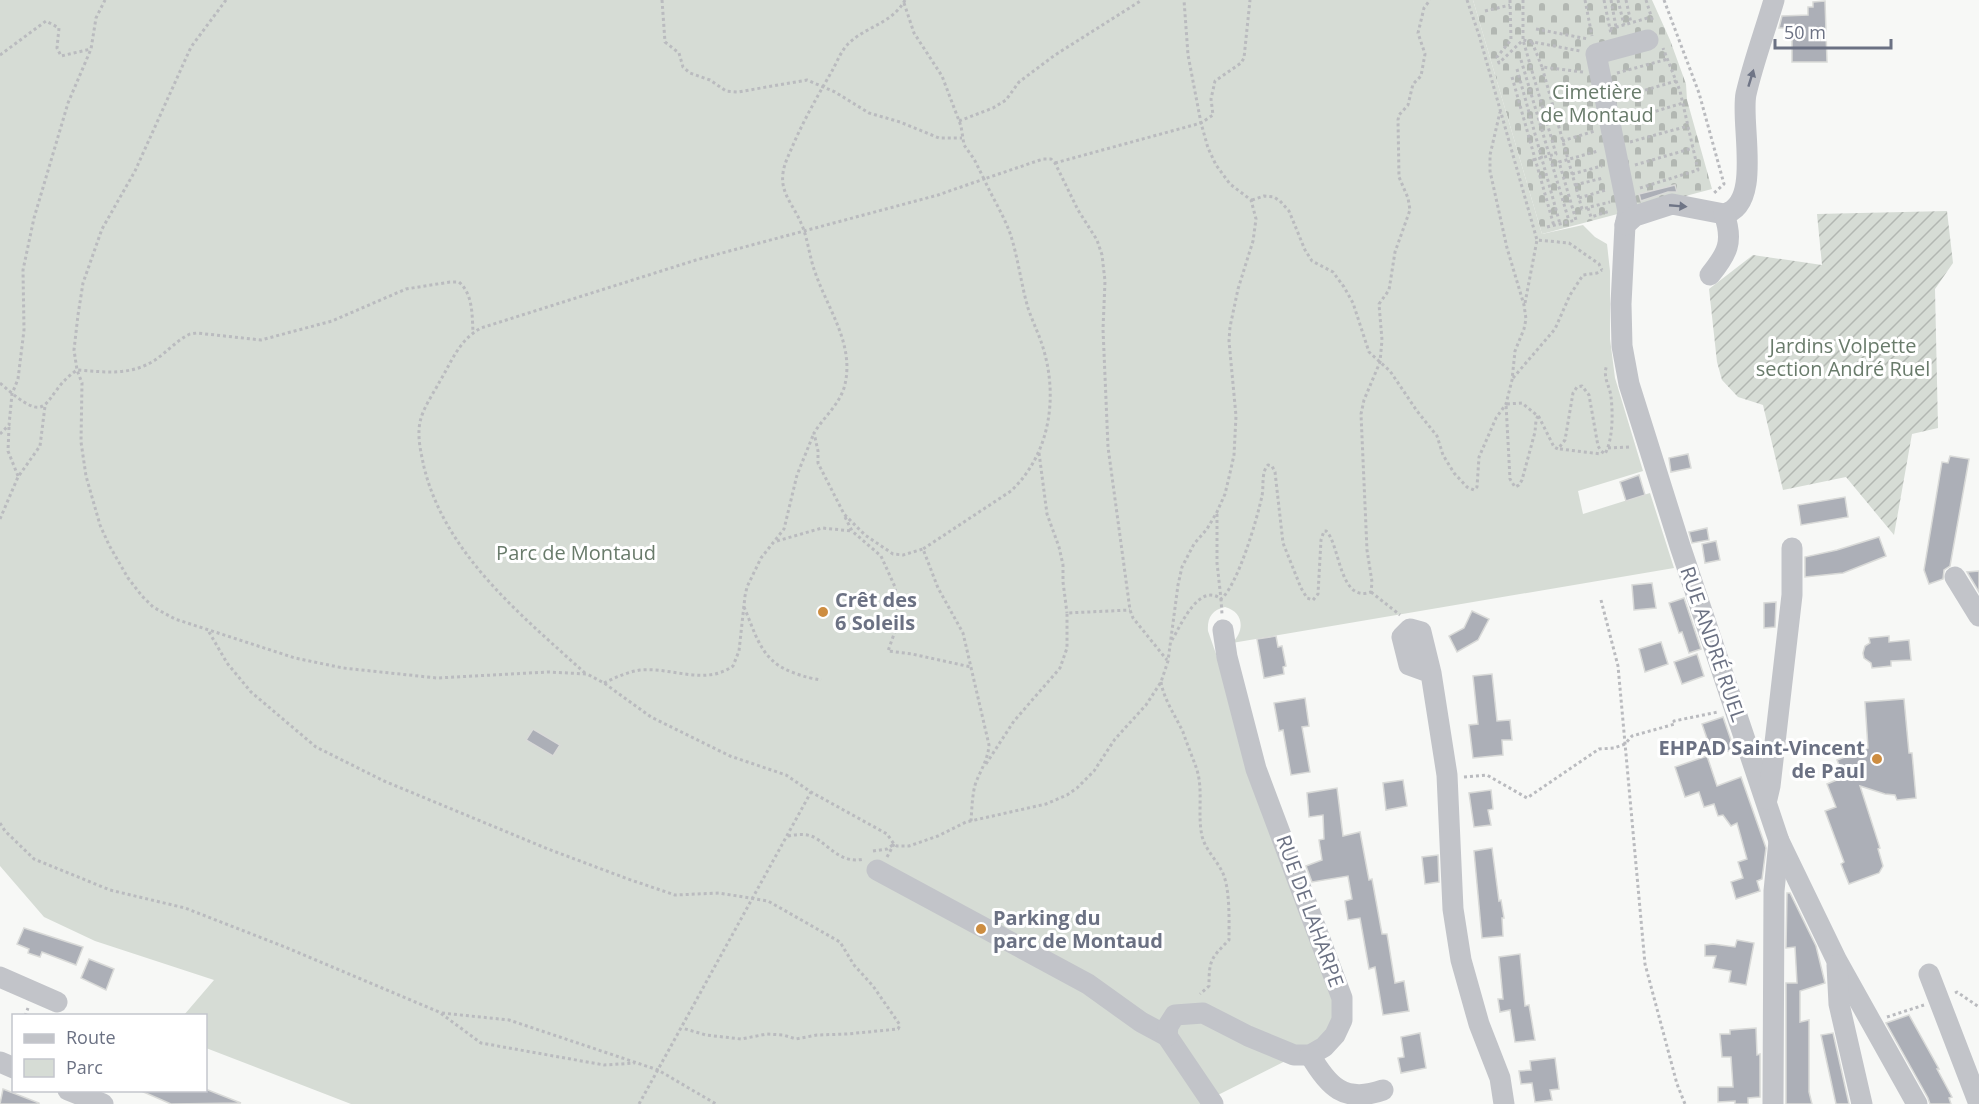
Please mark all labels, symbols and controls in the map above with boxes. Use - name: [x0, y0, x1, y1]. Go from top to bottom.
- scale bar: [1775, 12, 1890, 50]
- text: 50 m: [1784, 20, 1826, 44]
- one-way arrow: [1747, 69, 1756, 87]
- park label: Cimetière de Montaud: [1540, 78, 1654, 128]
- one-way arrow: [1669, 202, 1688, 211]
- park label: Jardins Volpette section André Ruel: [1756, 332, 1930, 382]
- park label: Parc de Montaud: [496, 539, 656, 566]
- street label: RUE ANDRÉ RUEL: [1674, 563, 1753, 725]
- place label: Crêt des 6 Soleils: [835, 586, 917, 636]
- marker: Crêt des 6 Soleils: [816, 605, 830, 619]
- place label: EHPAD Saint-Vincent de Paul: [1659, 734, 1865, 784]
- marker: EHPAD Saint-Vincent de Paul: [1870, 752, 1884, 766]
- street label: RUE DE LAHARPE: [1270, 831, 1351, 991]
- place label: Parking du parc de Montaud: [993, 904, 1163, 954]
- marker: Parking du parc de Montaud: [974, 922, 988, 936]
- legend: [12, 1014, 207, 1092]
- text: Route: [66, 1025, 116, 1049]
- text: Parc: [66, 1055, 103, 1079]

